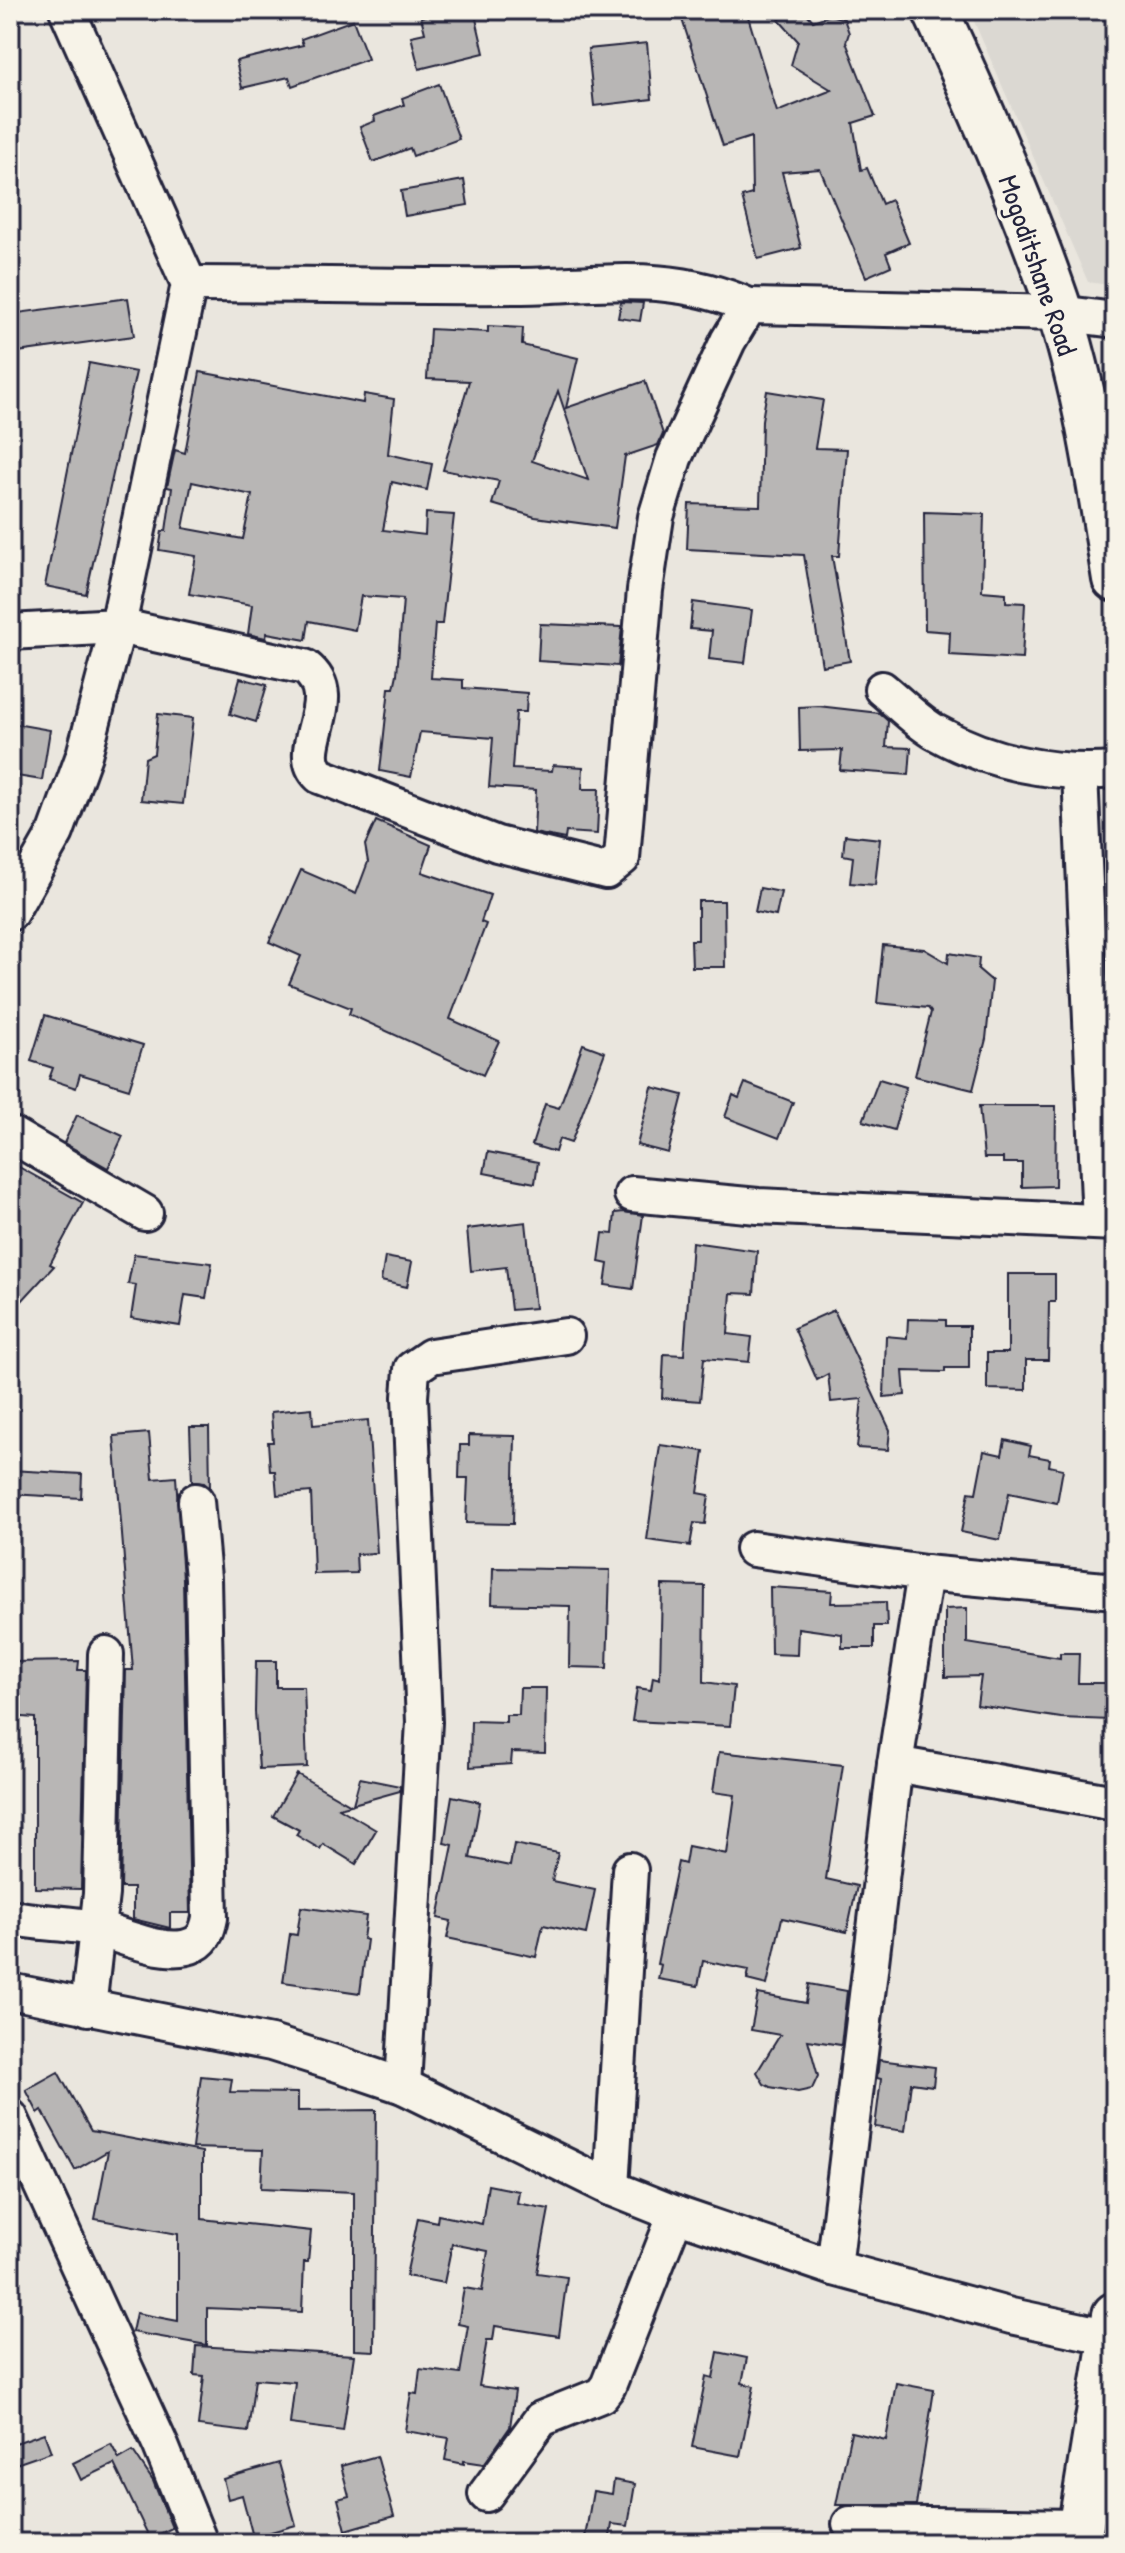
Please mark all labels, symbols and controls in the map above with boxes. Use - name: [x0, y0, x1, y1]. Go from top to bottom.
- street label: Mogoditshane Road: [989, 170, 1087, 360]

